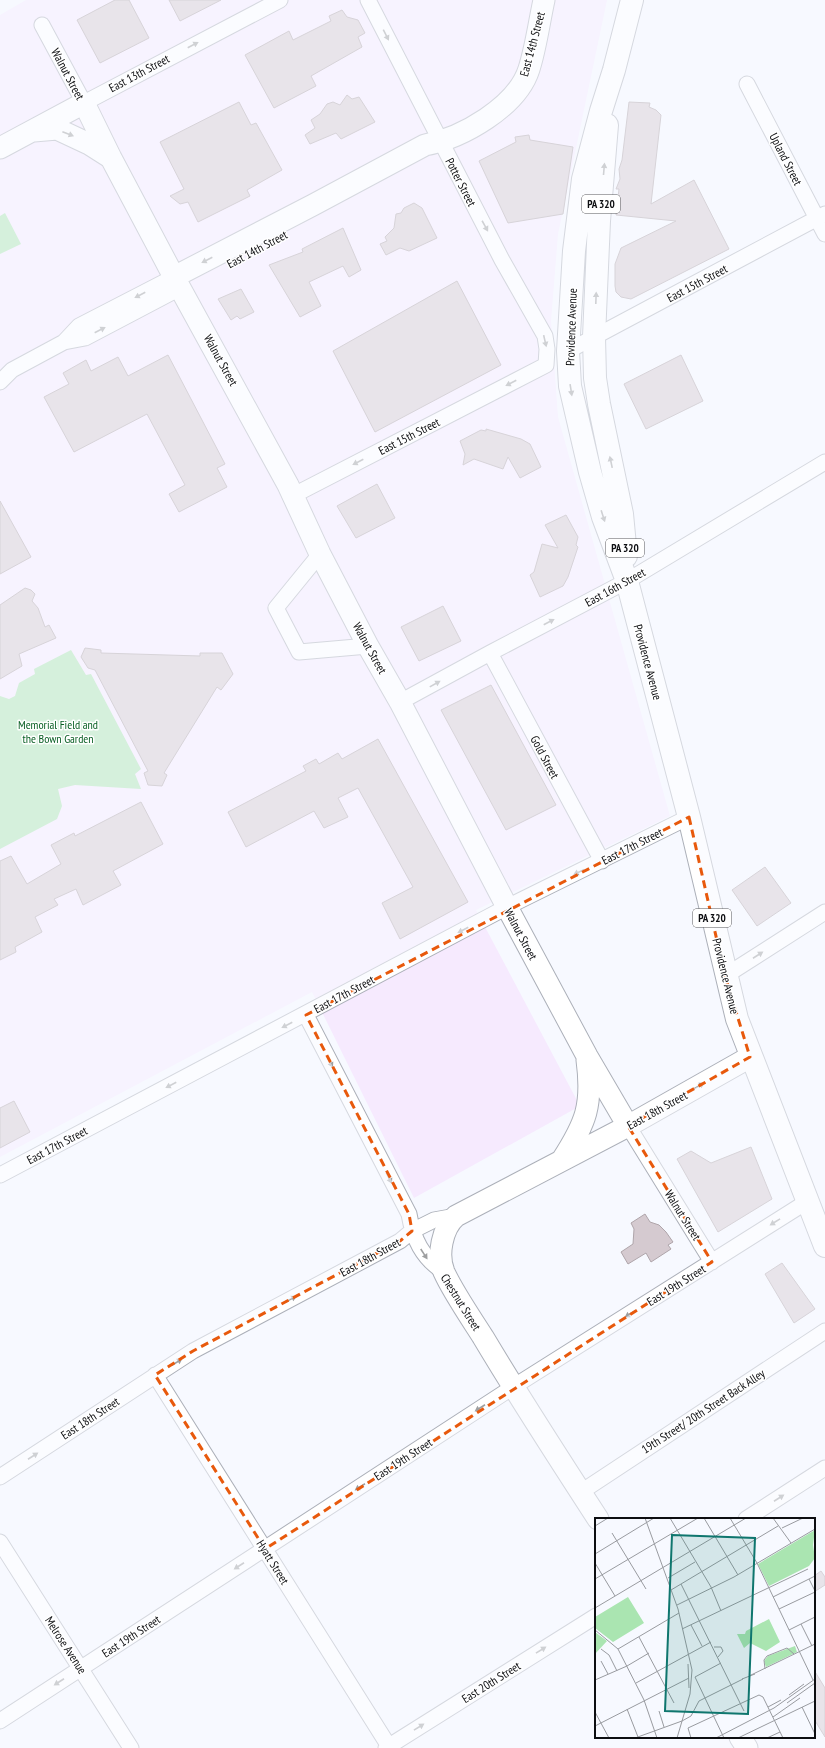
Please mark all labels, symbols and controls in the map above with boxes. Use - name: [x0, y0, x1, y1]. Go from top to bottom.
- street label: East 14th Street: [516, 9, 548, 78]
- one-way arrow: [382, 29, 389, 40]
- one-way arrow: [187, 42, 198, 49]
- street label: Walnut Street: [48, 46, 88, 103]
- street label: East 13th Street: [106, 50, 173, 95]
- street label: Upland Street: [766, 130, 806, 188]
- one-way arrow: [62, 131, 74, 137]
- street label: Potter Street: [442, 155, 480, 209]
- one-way arrow: [600, 162, 607, 175]
- road number: PA 320: [582, 195, 620, 213]
- one-way arrow: [481, 220, 488, 232]
- street label: East 14th Street: [224, 226, 291, 271]
- one-way arrow: [201, 257, 212, 263]
- street label: East 15th Street: [664, 260, 731, 305]
- street label: Providence Avenue: [562, 288, 580, 366]
- one-way arrow: [134, 291, 146, 298]
- one-way arrow: [593, 291, 599, 304]
- one-way arrow: [95, 327, 106, 333]
- street label: Walnut Street: [201, 332, 242, 389]
- one-way arrow: [543, 334, 549, 347]
- one-way arrow: [505, 379, 517, 386]
- one-way arrow: [568, 384, 574, 396]
- street label: East 15th Street: [376, 414, 443, 458]
- one-way arrow: [608, 456, 614, 469]
- one-way arrow: [353, 459, 364, 465]
- one-way arrow: [600, 510, 606, 522]
- road number: PA 320: [606, 539, 644, 557]
- street label: East 16th Street: [582, 564, 648, 610]
- one-way arrow: [543, 619, 555, 625]
- street label: Walnut Street: [350, 620, 391, 677]
- street label: Providence Avenue: [631, 623, 665, 702]
- one-way arrow: [429, 680, 440, 687]
- park label: Memorial Field and the Bown Garden: [18, 717, 98, 746]
- street label: Gold Street: [527, 733, 563, 782]
- street label: East 17th Street: [599, 824, 666, 868]
- one-way arrow: [573, 869, 585, 875]
- street label: Walnut Street: [501, 906, 541, 963]
- road number: PA 320: [693, 909, 731, 927]
- one-way arrow: [457, 927, 469, 934]
- street label: Providence Avenue: [709, 936, 743, 1016]
- one-way arrow: [753, 951, 763, 959]
- street label: East 17th Street: [311, 971, 377, 1016]
- one-way arrow: [281, 1021, 293, 1028]
- one-way arrow: [327, 1056, 333, 1068]
- one-way arrow: [166, 1082, 177, 1088]
- one-way arrow: [693, 1083, 705, 1090]
- street label: East 18th Street: [624, 1087, 690, 1133]
- street label: East 17th Street: [24, 1122, 90, 1167]
- one-way arrow: [386, 1172, 393, 1183]
- street label: Walnut Street: [662, 1187, 705, 1243]
- one-way arrow: [770, 1218, 780, 1226]
- street label: East 18th Street: [337, 1234, 403, 1280]
- one-way arrow: [420, 1249, 428, 1259]
- street label: East 19th Street: [644, 1261, 709, 1309]
- street label: Chestnut Street: [438, 1271, 485, 1334]
- one-way arrow: [285, 1296, 296, 1303]
- one-way arrow: [624, 1310, 635, 1317]
- one-way arrow: [171, 1358, 182, 1365]
- street label: 19th Street/ 20th Street Back Alley: [639, 1365, 768, 1457]
- street label: East 18th Street: [58, 1393, 123, 1442]
- one-way arrow: [474, 1405, 486, 1412]
- street label: East 19th Street: [371, 1434, 436, 1483]
- one-way arrow: [27, 1452, 38, 1460]
- one-way arrow: [354, 1483, 365, 1491]
- one-way arrow: [774, 1494, 784, 1502]
- inset map: [595, 1518, 815, 1738]
- street label: Hyatt Street: [253, 1537, 293, 1588]
- one-way arrow: [234, 1562, 244, 1570]
- street label: East 19th Street: [99, 1611, 164, 1660]
- street label: Melrose Avenue: [42, 1613, 90, 1677]
- one-way arrow: [535, 1647, 547, 1654]
- street label: East 20th Street: [459, 1658, 524, 1706]
- one-way arrow: [54, 1679, 65, 1686]
- one-way arrow: [414, 1723, 424, 1731]

